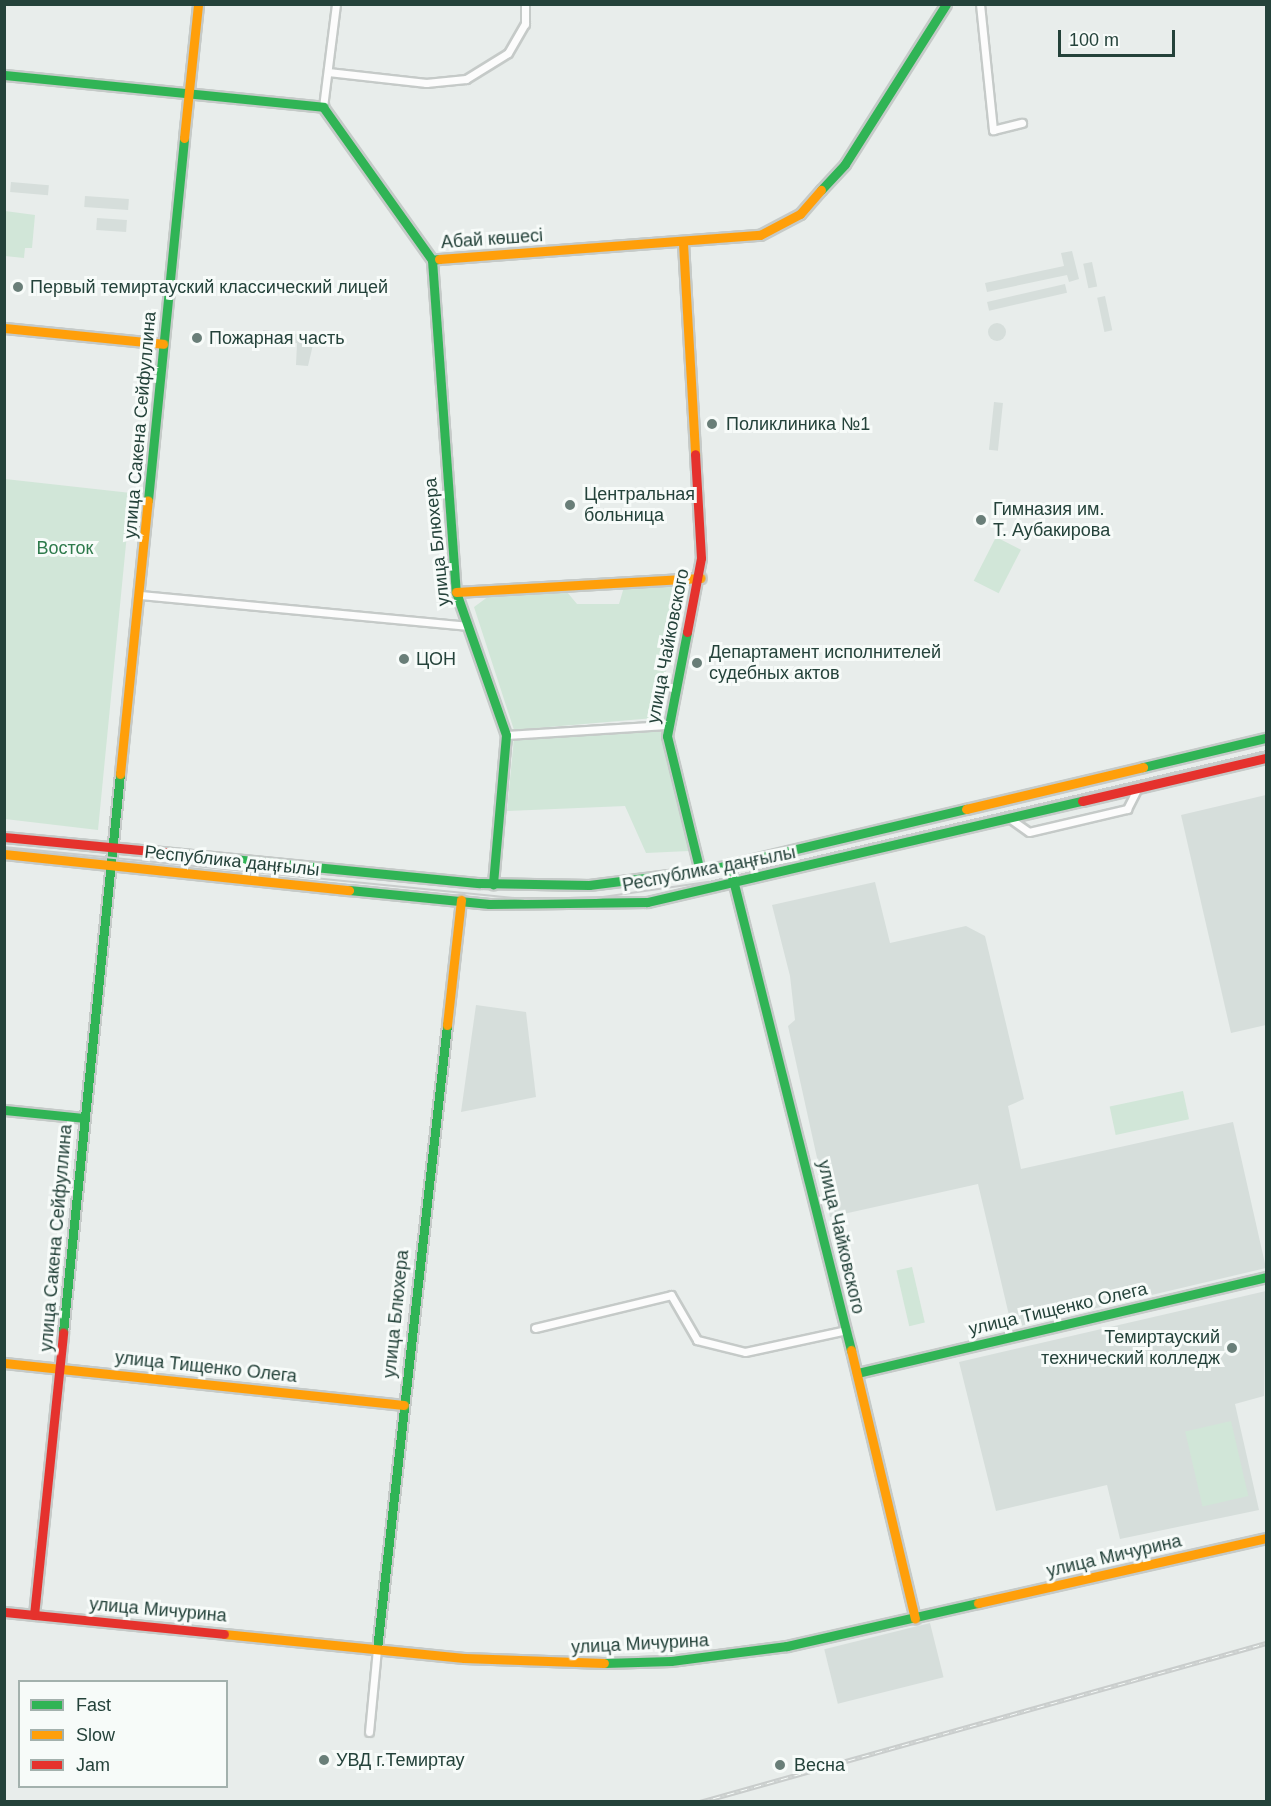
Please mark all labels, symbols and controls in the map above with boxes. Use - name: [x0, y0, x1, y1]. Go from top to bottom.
- scale bar: [1061, 18, 1178, 56]
- text: 100 m: [1069, 30, 1119, 50]
- street label: Абай көшесі: [440, 225, 544, 253]
- place label: Первый темиртауский классический лицей: [30, 276, 388, 298]
- marker: Первый темиртауский классический лицей: [11, 280, 25, 294]
- street label: улица Сакена Сейфуллина: [119, 310, 161, 540]
- place label: Пожарная часть: [209, 327, 345, 349]
- marker: Пожарная часть: [190, 331, 204, 345]
- place label: Поликлиника №1: [726, 413, 870, 435]
- marker: Поликлиника №1: [703, 415, 721, 433]
- street label: улица Блюхера: [420, 477, 454, 607]
- place label: Центральная больница: [584, 484, 695, 526]
- marker: Центральная больница: [561, 496, 579, 514]
- place label: Гимназия им. Т. Аубакирова: [993, 499, 1110, 542]
- marker: Гимназия им. Т. Аубакирова: [974, 513, 988, 527]
- park label: Восток: [37, 537, 93, 559]
- street label: улица Чайковского: [642, 567, 694, 725]
- place label: Департамент исполнителей судебных актов: [709, 642, 941, 684]
- place label: ЦОН: [416, 648, 456, 670]
- marker: ЦОН: [397, 652, 411, 666]
- marker: Департамент исполнителей судебных актов: [690, 656, 704, 670]
- street label: Республика даңғылы: [143, 841, 321, 881]
- street label: Республика даңғылы: [621, 842, 797, 896]
- street label: улица Сакена Сейфуллина: [35, 1123, 77, 1353]
- street label: улица Чайковского: [813, 1158, 869, 1316]
- street label: улица Блюхера: [379, 1249, 413, 1379]
- street label: улица Тищенко Олега: [966, 1278, 1150, 1340]
- place label: Темиртауский технический колледж: [1041, 1327, 1220, 1370]
- marker: Темиртауский технический колледж: [1225, 1341, 1239, 1355]
- street label: улица Тищенко Олега: [114, 1347, 298, 1387]
- street label: улица Мичурина: [1044, 1530, 1184, 1582]
- street label: улица Мичурина: [88, 1593, 228, 1627]
- street label: улица Мичурина: [571, 1630, 709, 1658]
- legend: [18, 1680, 228, 1788]
- text: Fast: [76, 1695, 111, 1715]
- text: Slow: [76, 1725, 115, 1745]
- place label: УВД г.Темиртау: [336, 1749, 464, 1771]
- marker: УВД г.Темиртау: [317, 1753, 331, 1767]
- place label: Весна: [794, 1754, 845, 1776]
- text: Jam: [76, 1755, 110, 1775]
- marker: Весна: [771, 1756, 789, 1774]

